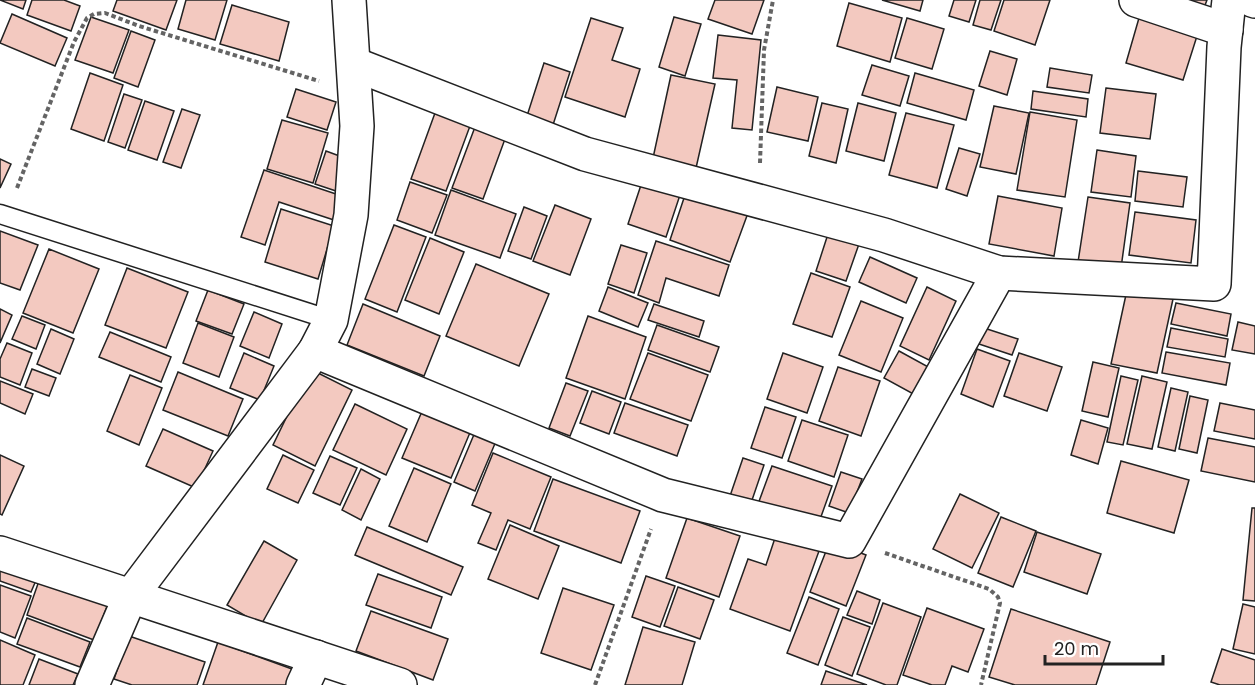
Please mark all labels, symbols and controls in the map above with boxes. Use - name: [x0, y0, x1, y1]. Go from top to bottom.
- scale bar: [1045, 628, 1164, 666]
- text: 20 m: [1054, 636, 1099, 661]

